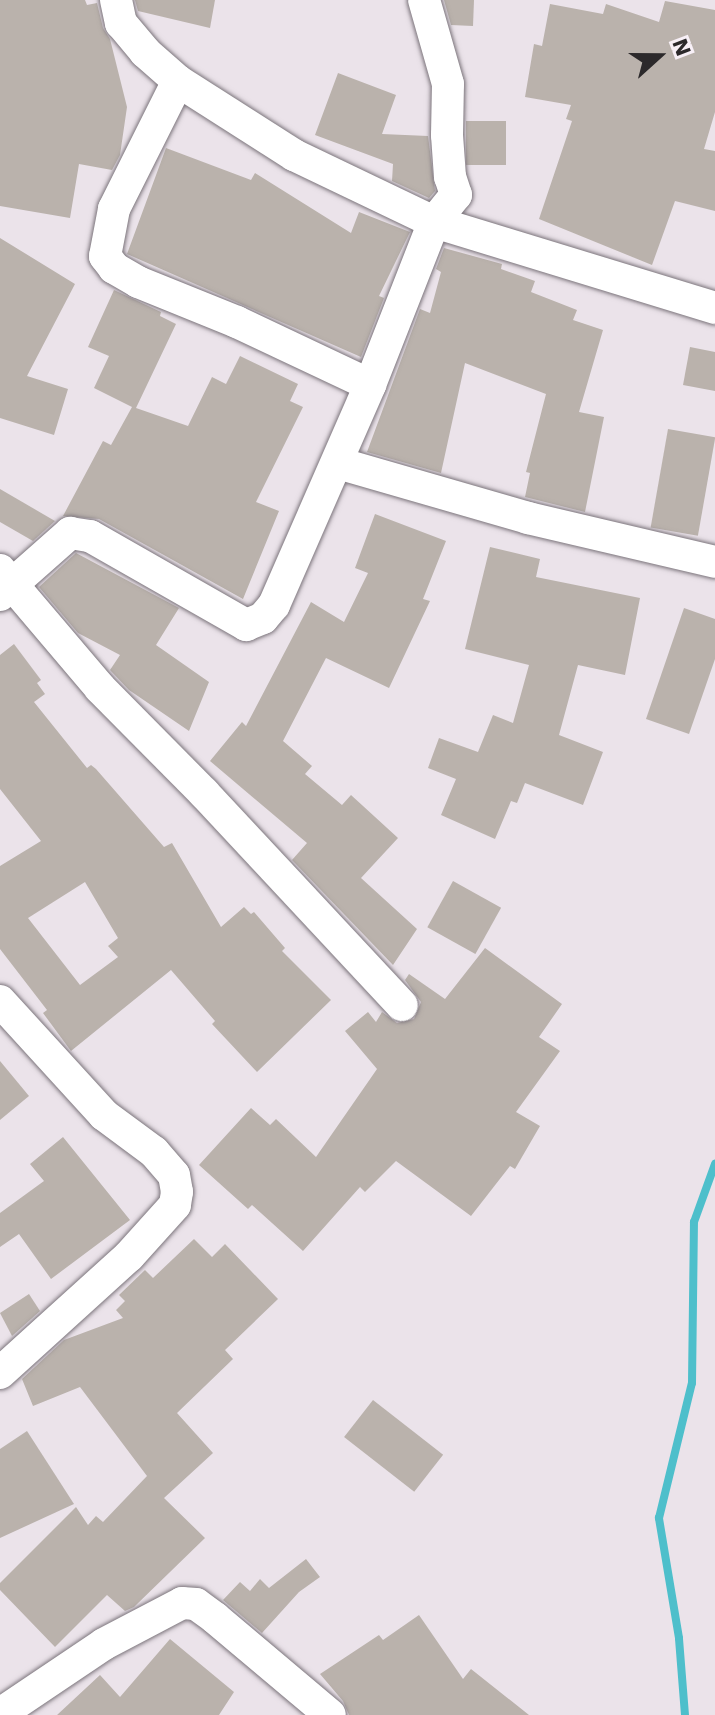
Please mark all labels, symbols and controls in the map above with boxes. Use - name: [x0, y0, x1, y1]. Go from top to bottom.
- north arrow: [619, 16, 699, 96]
- text: N: [667, 35, 696, 59]

